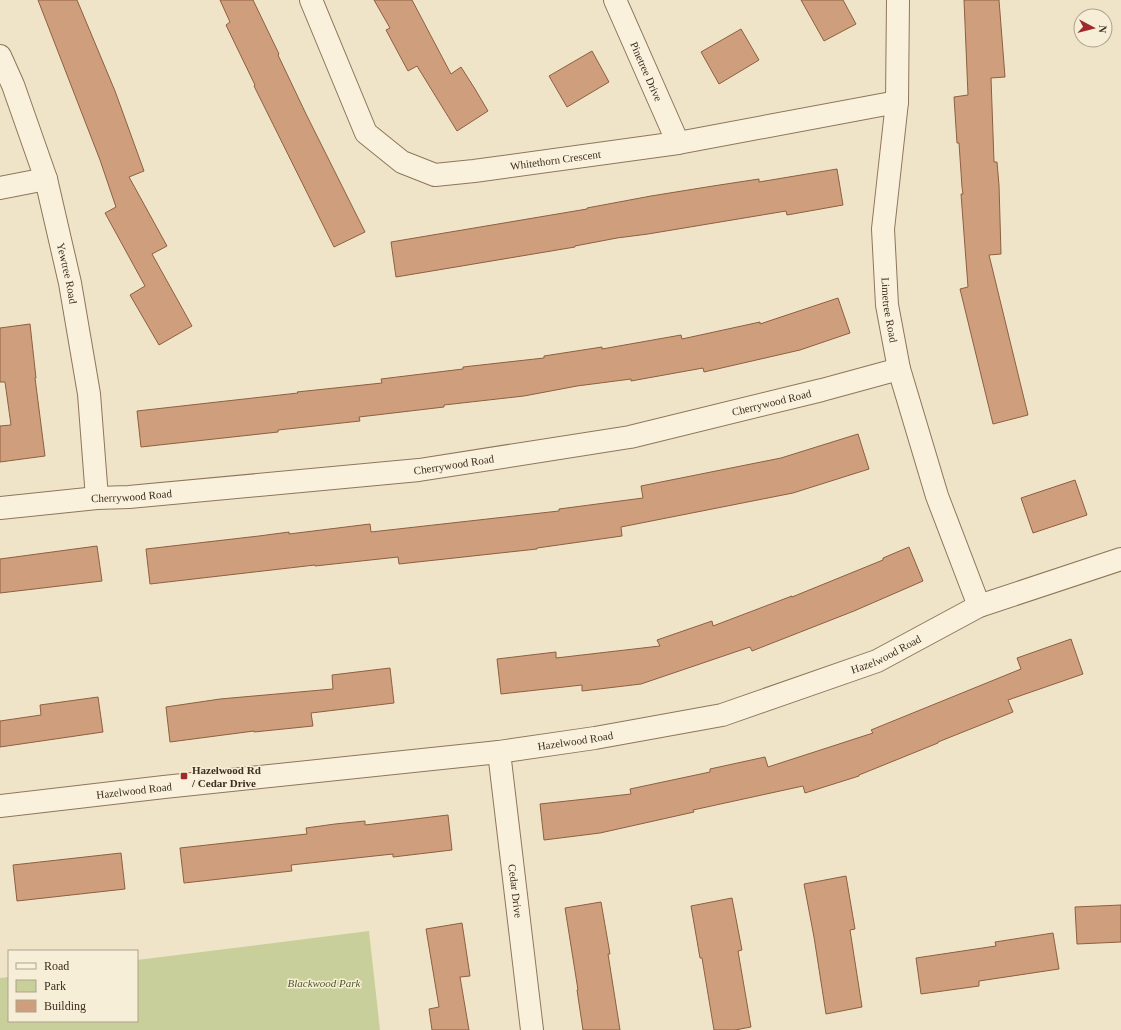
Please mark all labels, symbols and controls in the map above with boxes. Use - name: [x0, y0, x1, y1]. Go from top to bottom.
- north arrow: [1073, 8, 1113, 48]
- text: N: [1096, 25, 1109, 34]
- street label: Pinetree Drive: [628, 40, 665, 103]
- street label: Whitethorn Crescent: [509, 148, 602, 172]
- street label: Yewtree Road: [55, 241, 80, 305]
- street label: Limetree Road: [880, 277, 900, 344]
- street label: Cherrywood Road: [731, 387, 813, 418]
- street label: Cherrywood Road: [413, 452, 495, 476]
- street label: Cherrywood Road: [90, 487, 173, 505]
- street label: Hazelwood Road: [849, 632, 923, 676]
- street label: Hazelwood Road: [537, 729, 614, 752]
- place label: Hazelwood Rd / Cedar Drive: [191, 764, 261, 789]
- marker: Hazelwood Rd / Cedar Drive: [179, 771, 189, 781]
- street label: Hazelwood Road: [96, 780, 173, 801]
- street label: Cedar Drive: [506, 863, 525, 919]
- legend: [8, 950, 138, 1022]
- text: Road: [44, 959, 69, 973]
- park label: Blackwood Park: [287, 977, 362, 989]
- text: Park: [44, 979, 66, 993]
- text: Building: [44, 999, 86, 1013]

